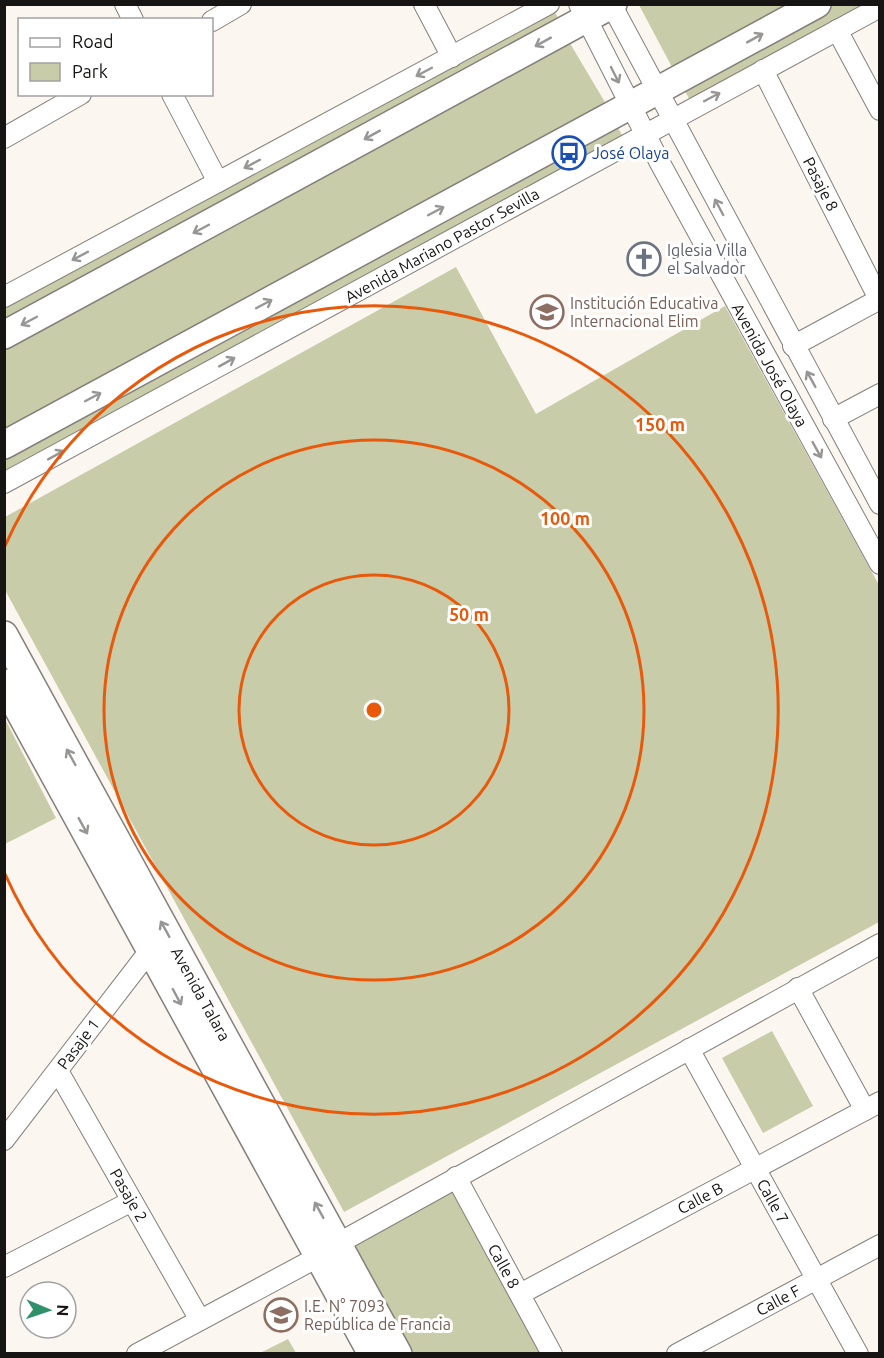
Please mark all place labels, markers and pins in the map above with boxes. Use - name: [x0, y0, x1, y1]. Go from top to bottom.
- bus stop icon: José Olaya: [551, 135, 587, 171]
- place label: José Olaya: [592, 144, 669, 162]
- church icon: Iglesia Villa el Salvador: [626, 241, 662, 277]
- place label: Iglesia Villa el Salvador: [667, 241, 747, 277]
- school or university icon: Institución Educativa Internacional Elim: [529, 294, 565, 330]
- place label: Institución Educativa Internacional Elim: [570, 294, 718, 330]
- centre of rings: [364, 700, 384, 720]
- school or university icon: I.E. N° 7093 República de Francia: [263, 1297, 299, 1333]
- place label: I.E. N° 7093 República de Francia: [304, 1297, 451, 1333]

